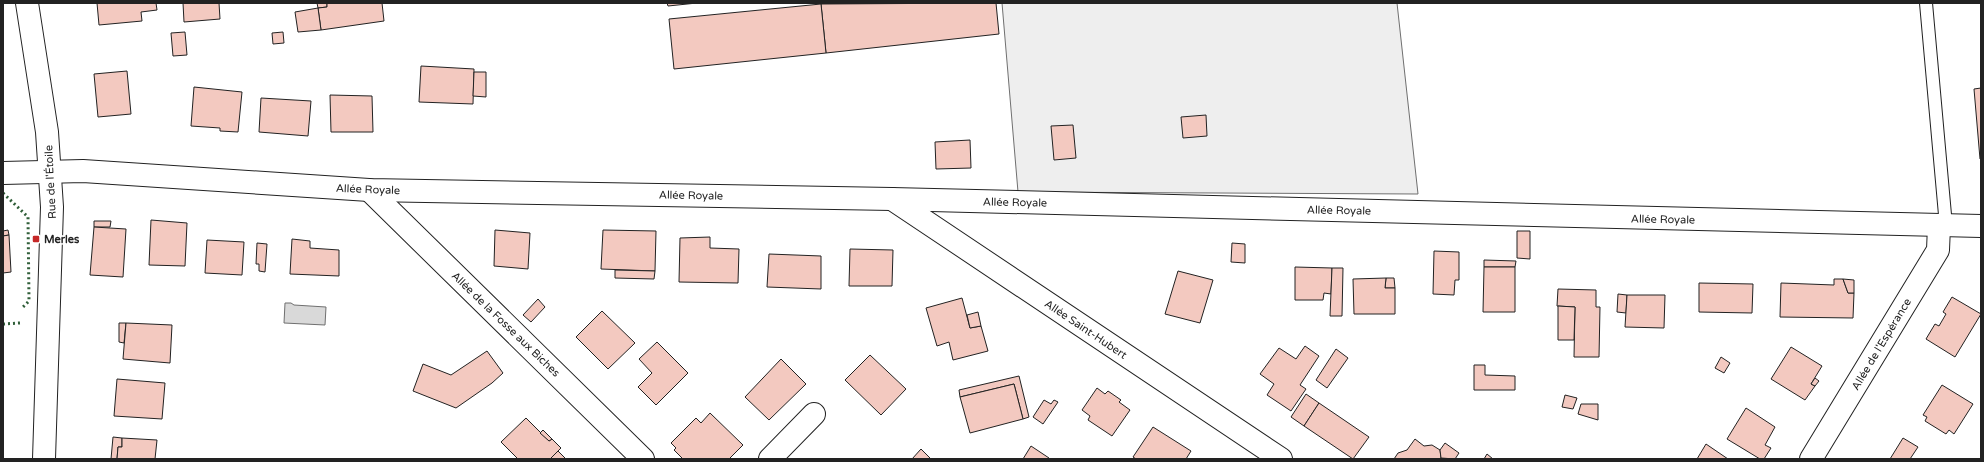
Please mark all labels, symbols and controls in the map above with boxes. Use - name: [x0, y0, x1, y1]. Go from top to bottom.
- street label: Rue de l'Étoile: [41, 145, 59, 219]
- street label: Allée Royale: [336, 182, 400, 197]
- street label: Allée Royale: [659, 188, 723, 203]
- street label: Allée Royale: [983, 195, 1047, 210]
- street label: Allée Royale: [1307, 203, 1371, 218]
- street label: Allée Royale: [1631, 212, 1695, 227]
- place label: Merles: [44, 233, 80, 246]
- marker: Merles: [31, 234, 41, 244]
- street label: Allée de la Fosse aux Biches: [449, 269, 562, 379]
- street label: Allée de l'Espérance: [1849, 296, 1914, 392]
- street label: Allée Saint-Hubert: [1042, 297, 1129, 362]

